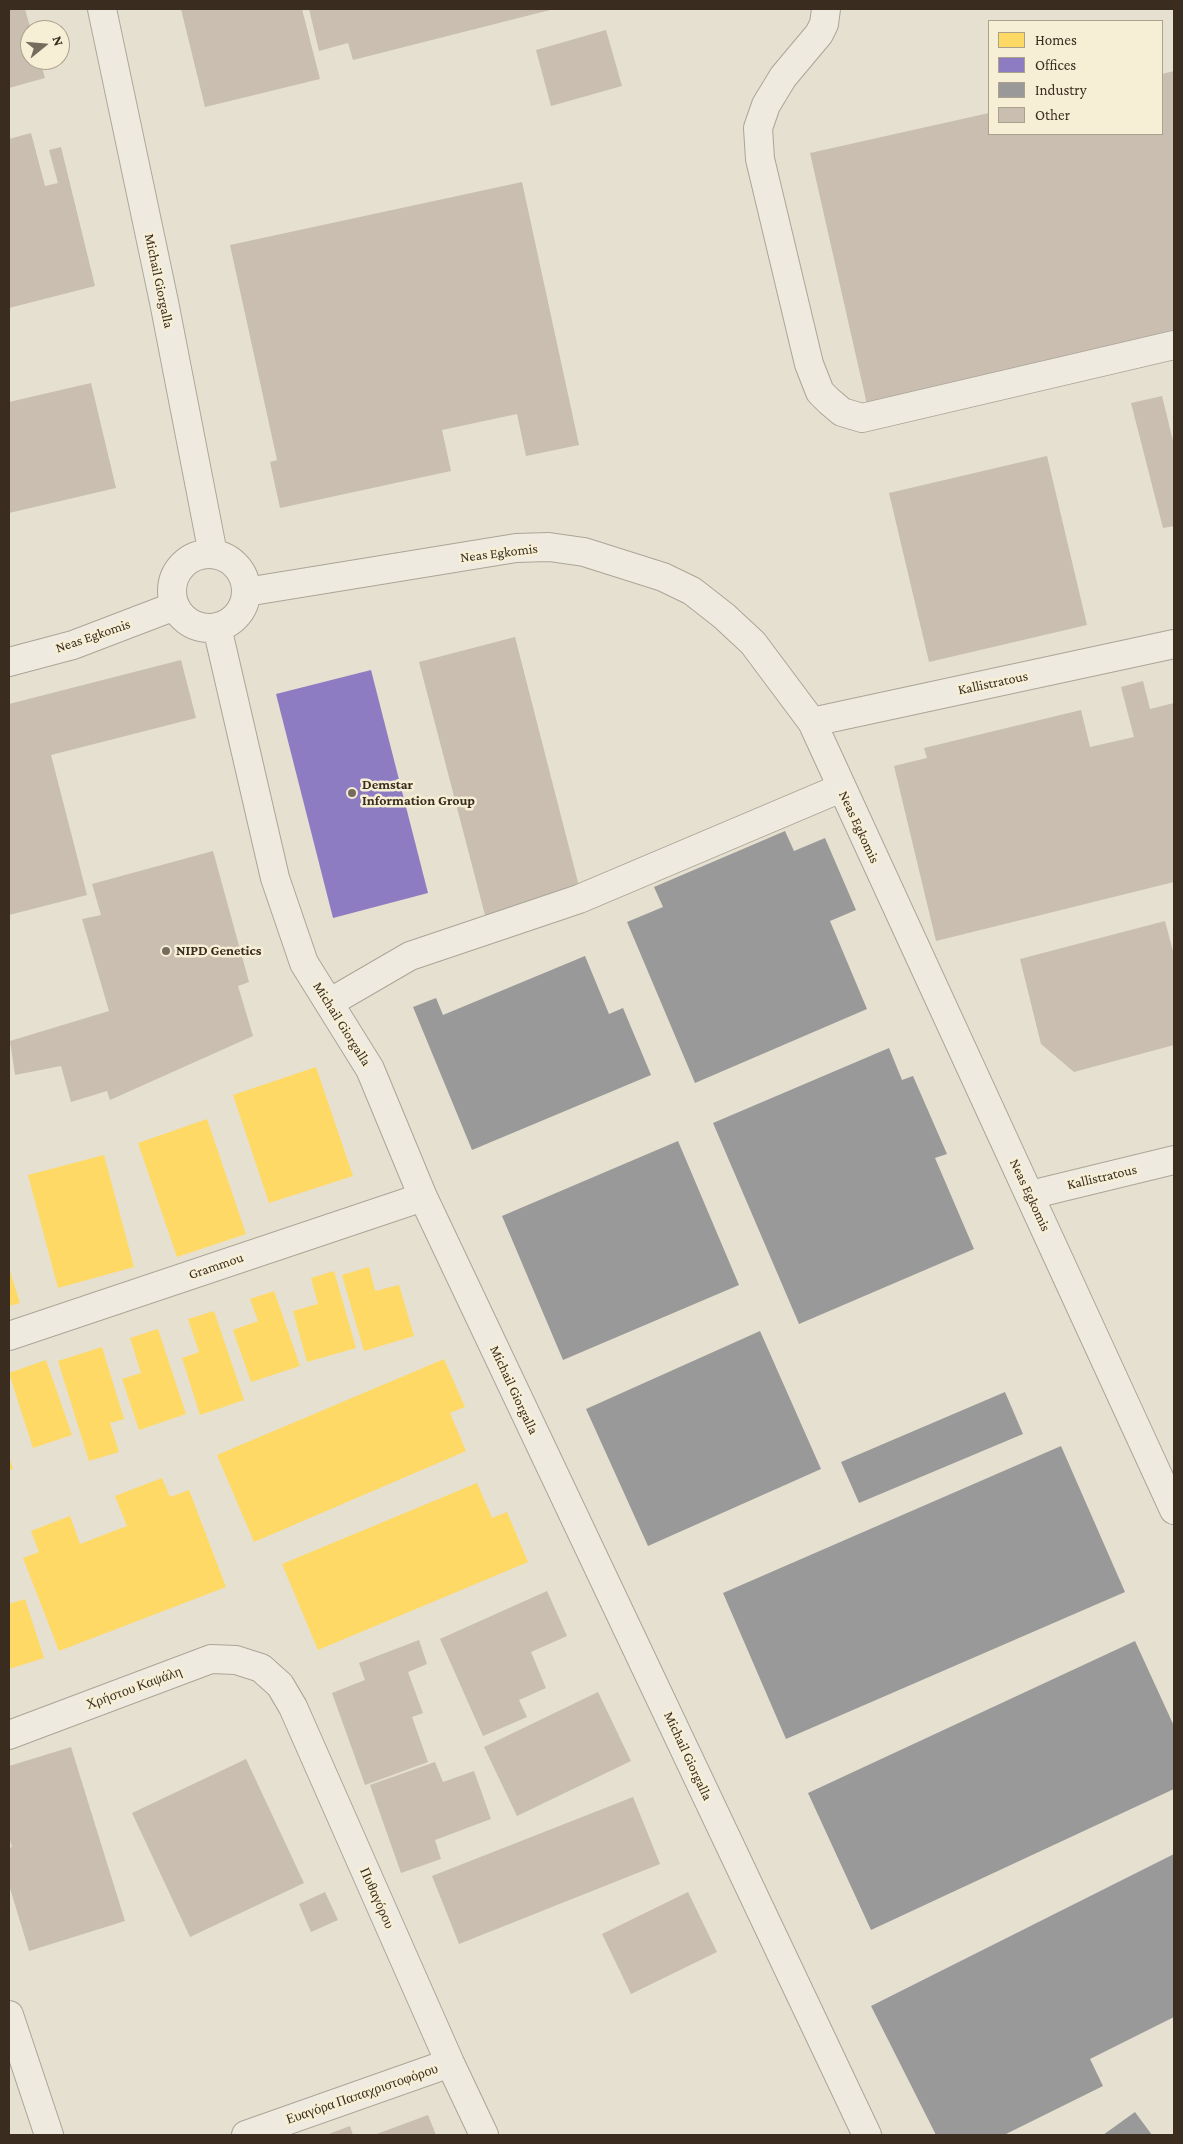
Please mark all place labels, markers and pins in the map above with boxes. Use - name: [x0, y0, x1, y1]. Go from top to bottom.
- place label: Demstar Information Group: [362, 777, 475, 810]
- marker: Demstar Information Group: [346, 787, 358, 799]
- place label: NIPD Genetics: [176, 943, 262, 959]
- marker: NIPD Genetics: [160, 945, 172, 957]

